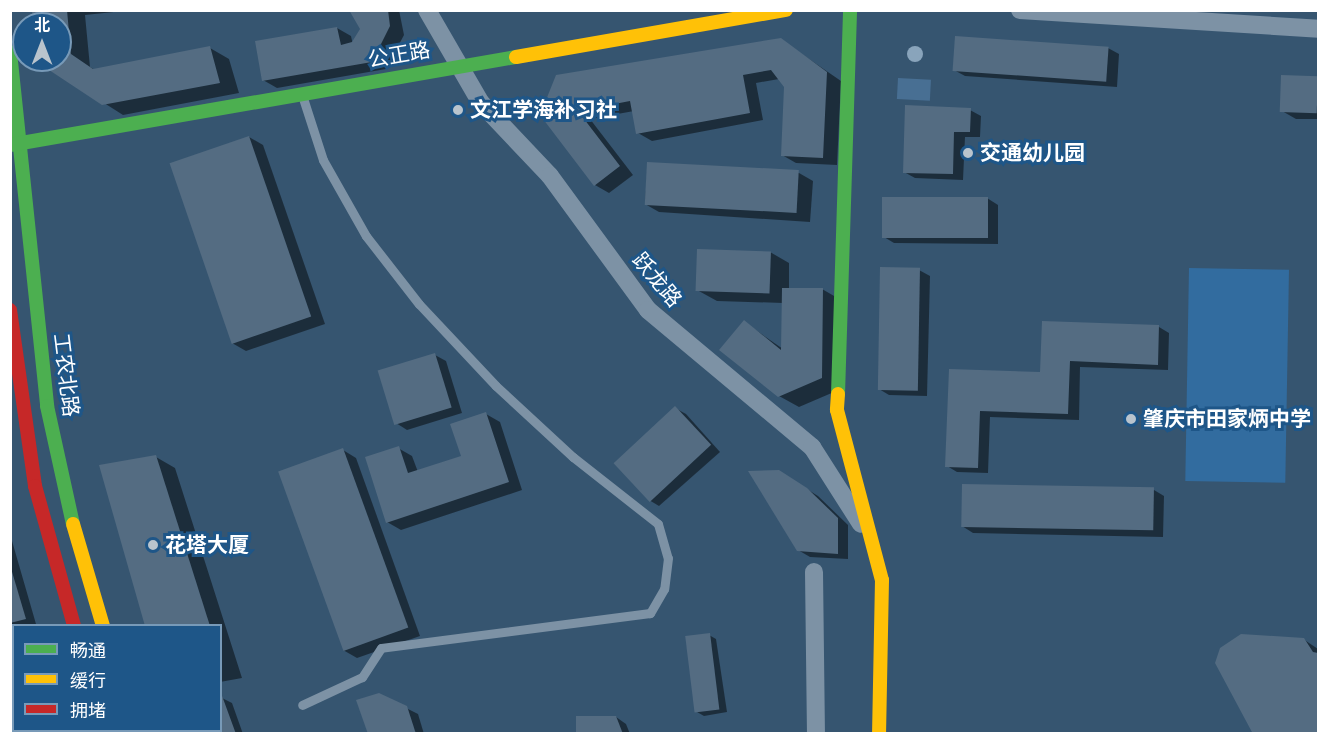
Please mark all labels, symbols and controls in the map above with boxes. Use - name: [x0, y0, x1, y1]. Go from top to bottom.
- north arrow: [12, 12, 72, 72]
- text: 北: [34, 15, 50, 36]
- street label: 公正路: [366, 37, 432, 73]
- place label: 文江学海补习社: [470, 97, 617, 123]
- marker: 文江学海补习社: [451, 103, 465, 117]
- place label: 交通幼儿园: [980, 140, 1085, 166]
- marker: 交通幼儿园: [961, 146, 975, 160]
- street label: 跃龙路: [627, 248, 687, 312]
- street label: 工农北路: [48, 332, 84, 418]
- place label: 肇庆市田家炳中学: [1143, 406, 1311, 432]
- marker: 肇庆市田家炳中学: [1124, 412, 1138, 426]
- place label: 花塔大厦: [165, 532, 249, 558]
- marker: 花塔大厦: [146, 538, 160, 552]
- legend: [12, 624, 222, 732]
- text: 畅通: [70, 639, 106, 662]
- text: 缓行: [70, 669, 106, 692]
- text: 拥堵: [70, 699, 106, 722]

